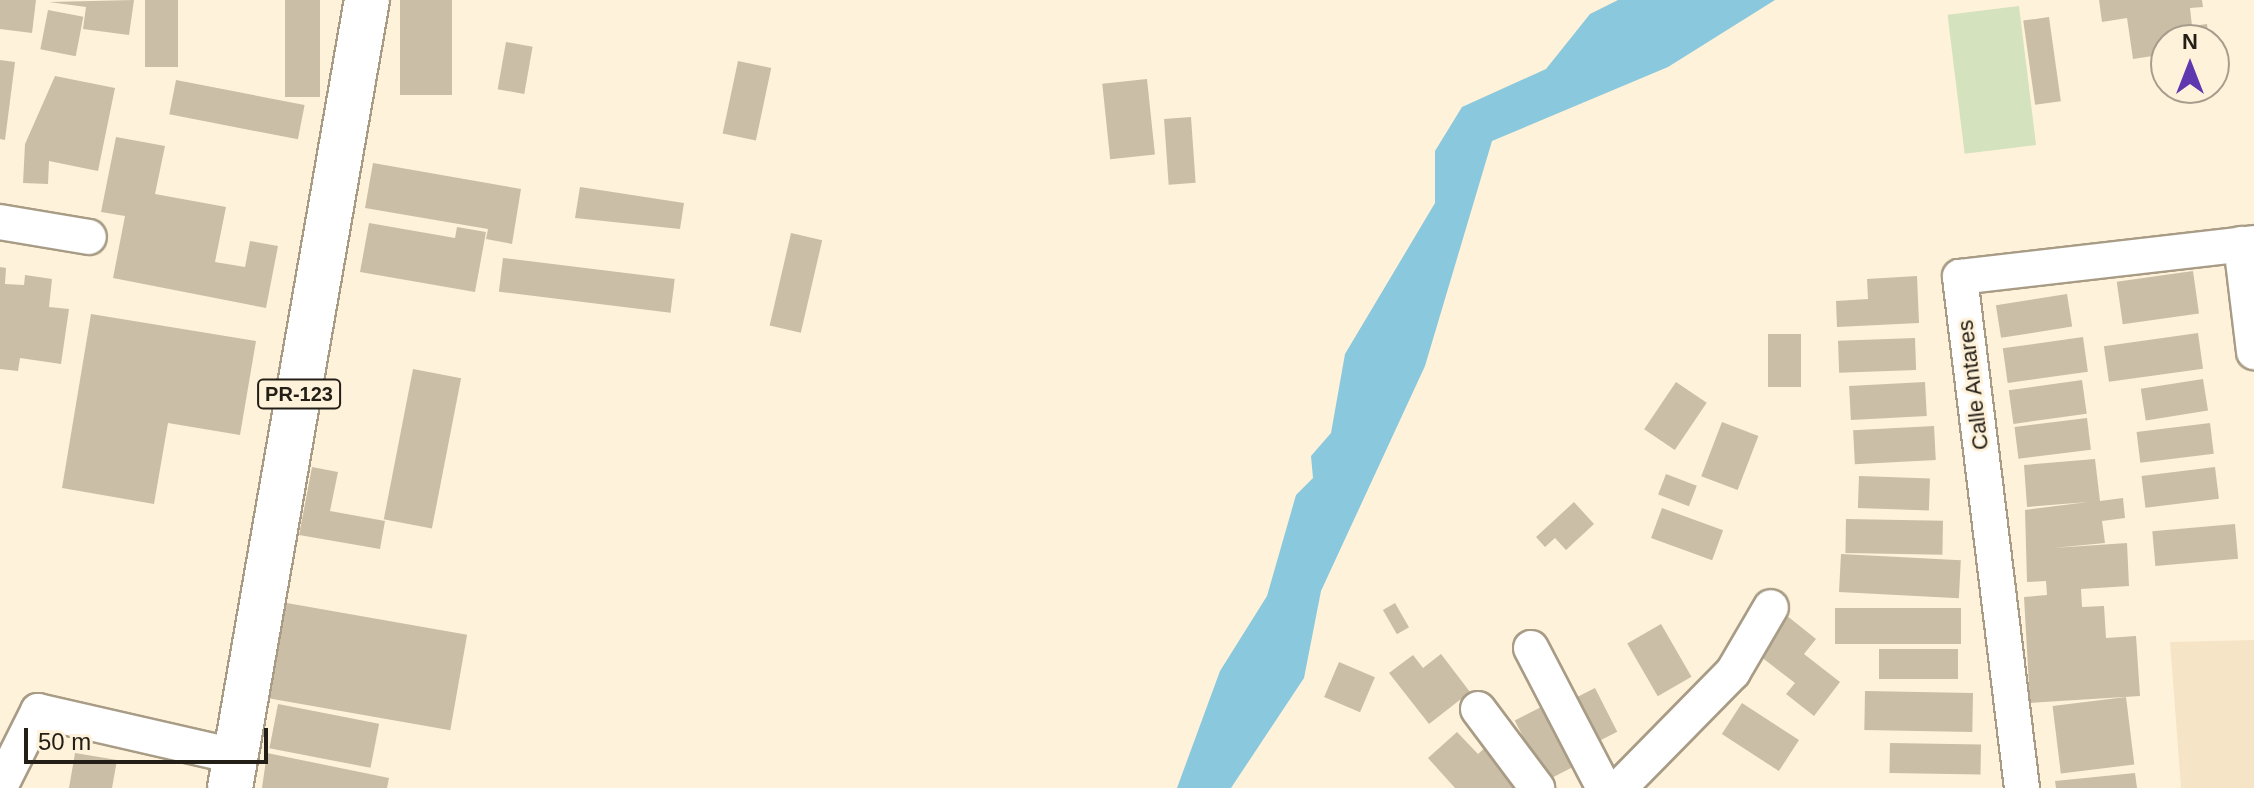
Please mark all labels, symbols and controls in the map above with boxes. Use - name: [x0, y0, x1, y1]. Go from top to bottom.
- north arrow: [2150, 24, 2230, 104]
- text: N: [2182, 29, 2198, 54]
- street label: Calle Antares: [1952, 318, 1994, 452]
- road number: PR-123: [257, 378, 341, 410]
- scale bar: [28, 712, 272, 762]
- text: 50 m: [38, 728, 91, 755]

